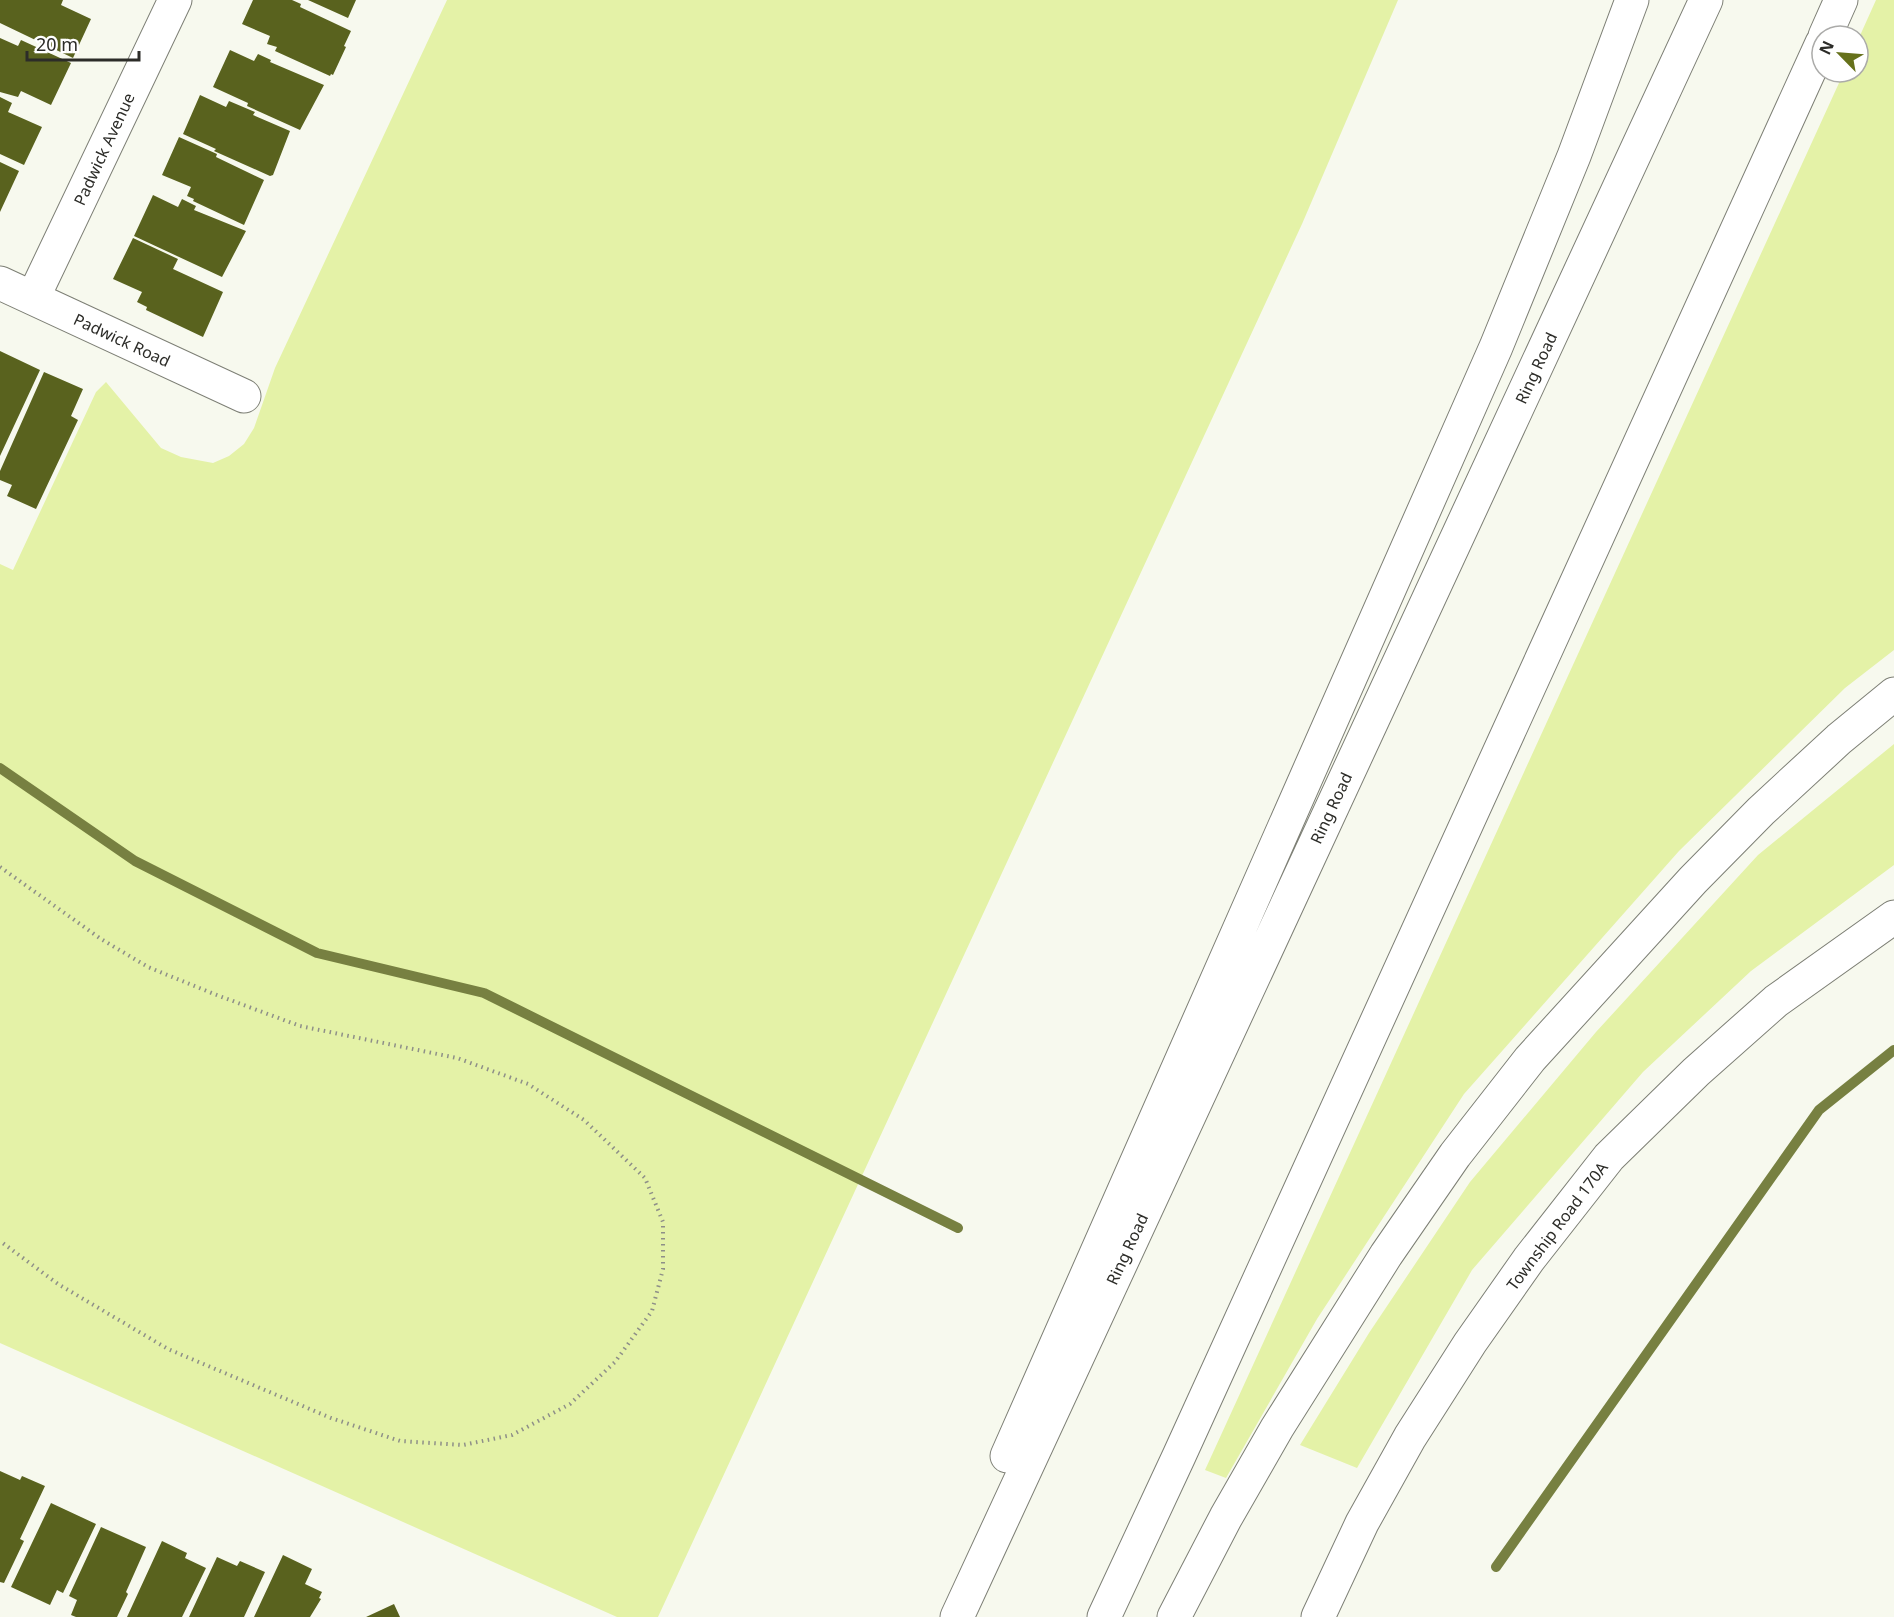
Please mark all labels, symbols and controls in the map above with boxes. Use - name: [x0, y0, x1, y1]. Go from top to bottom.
- scale bar: [27, 24, 140, 62]
- north arrow: [1810, 24, 1870, 84]
- text: 20 m: [36, 32, 78, 56]
- text: N: [1814, 37, 1839, 58]
- street label: Padwick Avenue: [68, 89, 140, 209]
- street label: Padwick Road: [70, 308, 174, 372]
- street label: Ring Road: [1510, 329, 1562, 407]
- street label: Ring Road: [1305, 769, 1357, 847]
- street label: Township Road 170A: [1501, 1157, 1613, 1295]
- street label: Ring Road: [1101, 1210, 1153, 1288]

